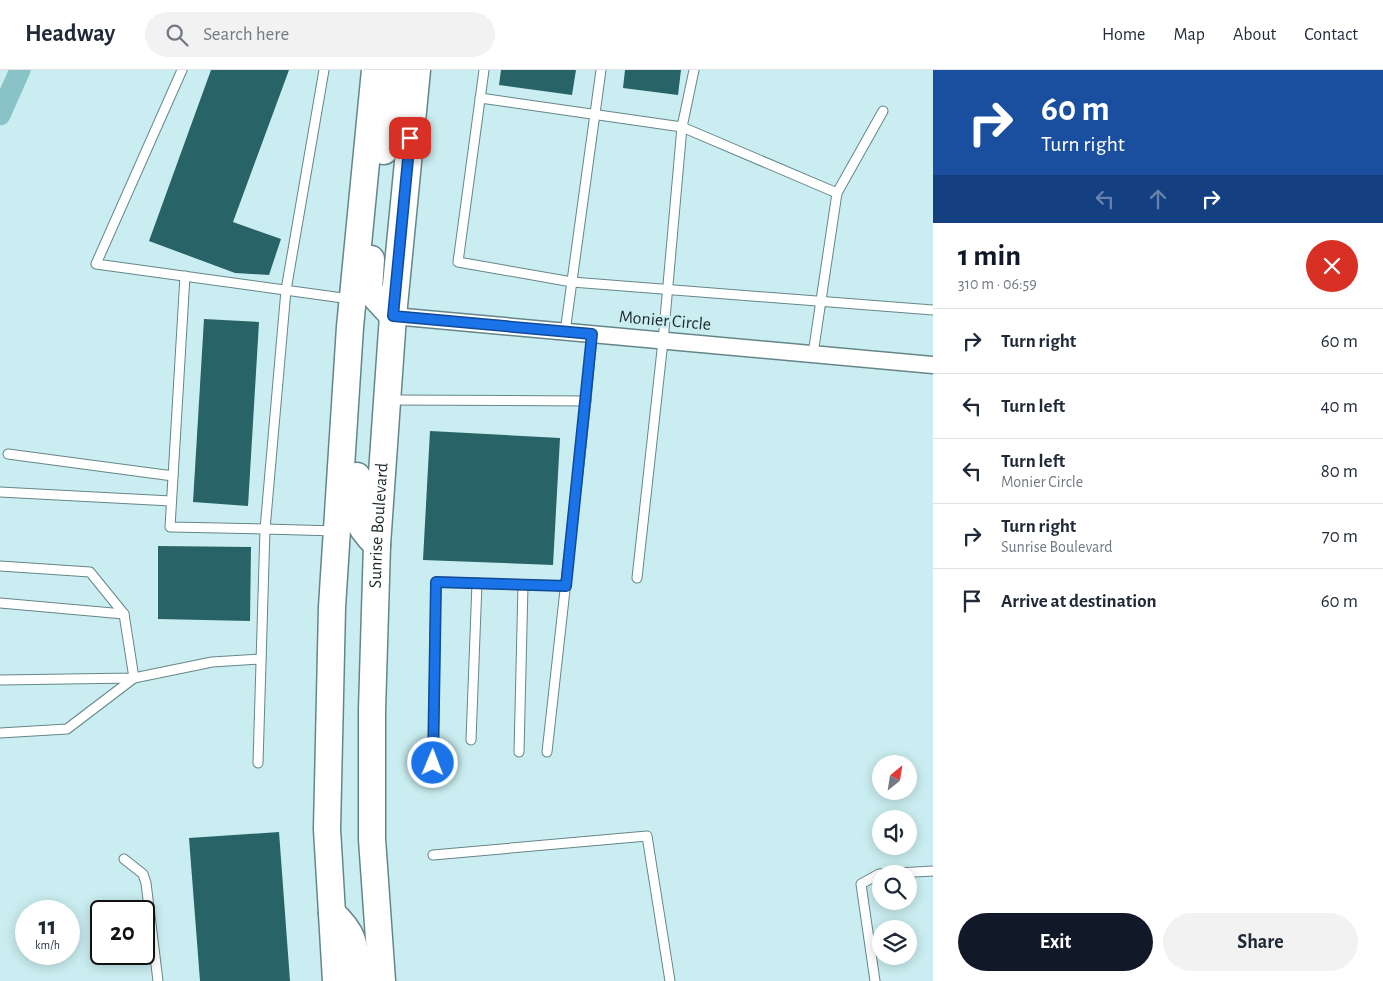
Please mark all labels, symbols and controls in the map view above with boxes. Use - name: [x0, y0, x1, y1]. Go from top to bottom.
- search box: [145, 12, 495, 57]
- icon: search: [163, 21, 191, 49]
- text: Headway: [25, 22, 115, 46]
- text: Search here: [203, 25, 289, 44]
- text: Home: [1102, 26, 1145, 44]
- text: Map: [1173, 26, 1205, 44]
- text: About: [1233, 26, 1276, 44]
- text: Contact: [1304, 26, 1358, 44]
- icon: right: [958, 90, 1023, 155]
- text: 60 m: [1041, 92, 1110, 127]
- pin: [389, 117, 431, 159]
- icon: arrive: [396, 124, 424, 152]
- text: Turn right: [1041, 133, 1125, 155]
- icon: left: [1091, 185, 1119, 213]
- icon: ahead: [1144, 185, 1172, 213]
- icon: right: [1197, 185, 1225, 213]
- button: close: [1306, 240, 1358, 292]
- text: 1 min: [958, 241, 1021, 271]
- text: 310 m · 06:59: [958, 276, 1037, 292]
- street label: Monier Circle: [618, 308, 712, 334]
- icon: right: [958, 327, 986, 355]
- text: Turn right: [1001, 332, 1076, 351]
- text: 60 m: [1321, 332, 1358, 351]
- icon: left: [958, 392, 986, 420]
- text: Turn left: [1001, 397, 1065, 416]
- text: 40 m: [1320, 397, 1358, 416]
- text: Turn left: [1001, 452, 1065, 471]
- icon: left: [958, 457, 986, 485]
- street label: Sunrise Boulevard: [367, 462, 392, 589]
- text: 80 m: [1321, 462, 1358, 481]
- text: Monier Circle: [1001, 474, 1083, 490]
- text: Turn right: [1001, 517, 1076, 536]
- icon: right: [958, 522, 986, 550]
- text: 70 m: [1322, 527, 1358, 546]
- text: Sunrise Boulevard: [1001, 539, 1113, 555]
- icon: arrive: [958, 587, 986, 615]
- text: Arrive at destination: [1001, 592, 1157, 611]
- text: 60 m: [1321, 592, 1358, 611]
- position arrow: [406, 736, 458, 788]
- north arrow: [872, 755, 918, 800]
- map controls: [872, 755, 917, 965]
- button: sound: [872, 810, 917, 855]
- button: search: [872, 865, 917, 910]
- speed limit sign: 20: [90, 900, 155, 965]
- button: Exit: [958, 913, 1153, 971]
- button: Share: [1163, 913, 1358, 971]
- text: 11: [38, 914, 57, 939]
- button: layers: [872, 920, 917, 965]
- text: km/h: [35, 939, 60, 951]

